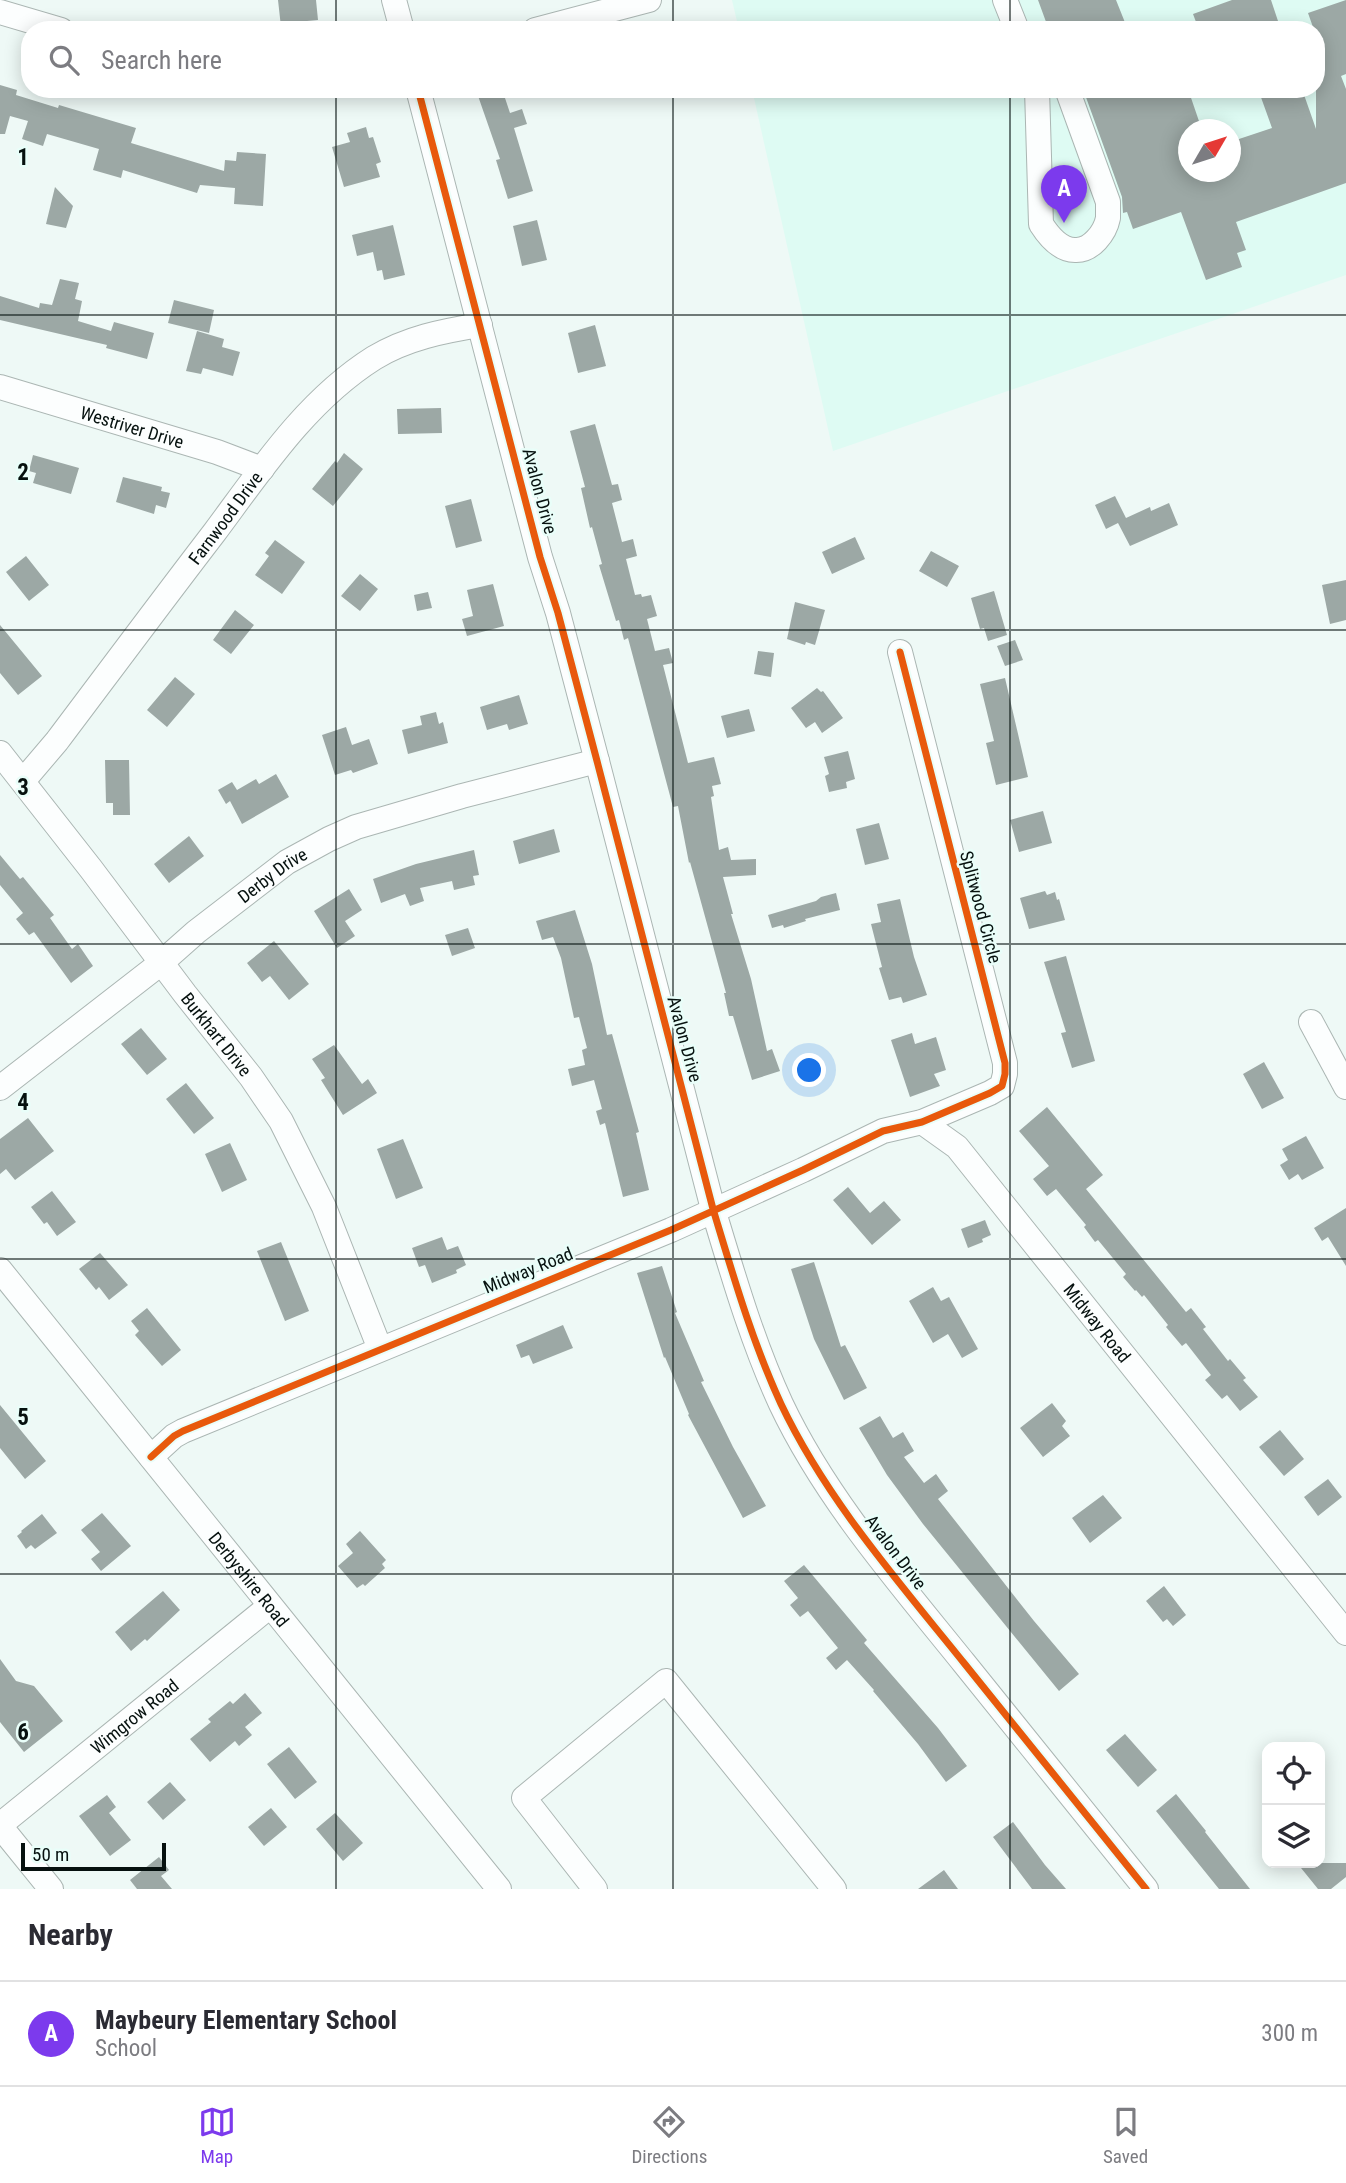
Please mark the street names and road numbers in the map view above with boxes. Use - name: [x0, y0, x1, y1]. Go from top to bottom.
- street label: Westriver Drive: [78, 401, 186, 452]
- street label: Avalon Drive: [518, 446, 562, 536]
- street label: Farnwood Drive: [184, 467, 266, 568]
- street label: Derby Drive: [233, 843, 310, 907]
- street label: Splitwood Circle: [956, 849, 1006, 965]
- street label: Burkhart Drive: [177, 988, 256, 1080]
- street label: Avalon Drive: [663, 994, 707, 1084]
- street label: Midway Road: [480, 1243, 576, 1297]
- street label: Midway Road: [1060, 1279, 1135, 1366]
- street label: Avalon Drive: [861, 1511, 931, 1593]
- street label: Derbyshire Road: [205, 1527, 294, 1631]
- street label: Wimgrow Road: [86, 1674, 182, 1758]

